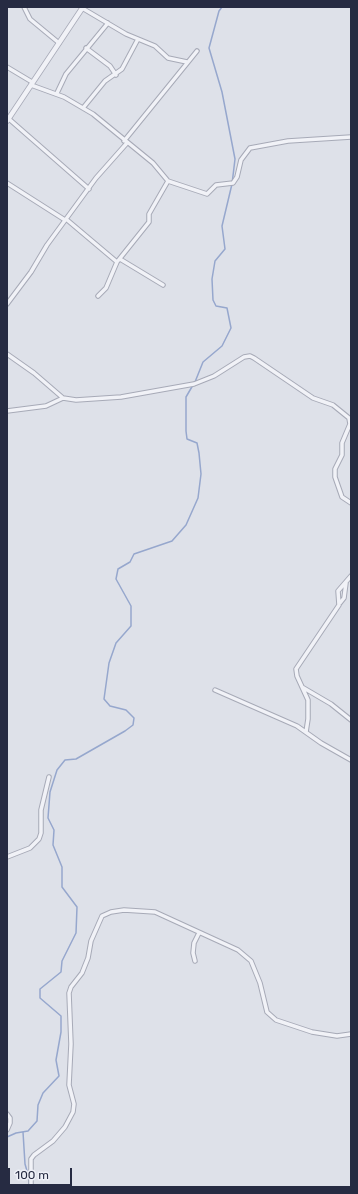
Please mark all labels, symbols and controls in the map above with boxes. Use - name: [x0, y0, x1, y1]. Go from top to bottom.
- scale bar: [10, 1160, 74, 1186]
- text: 100 m: [15, 1168, 49, 1182]

